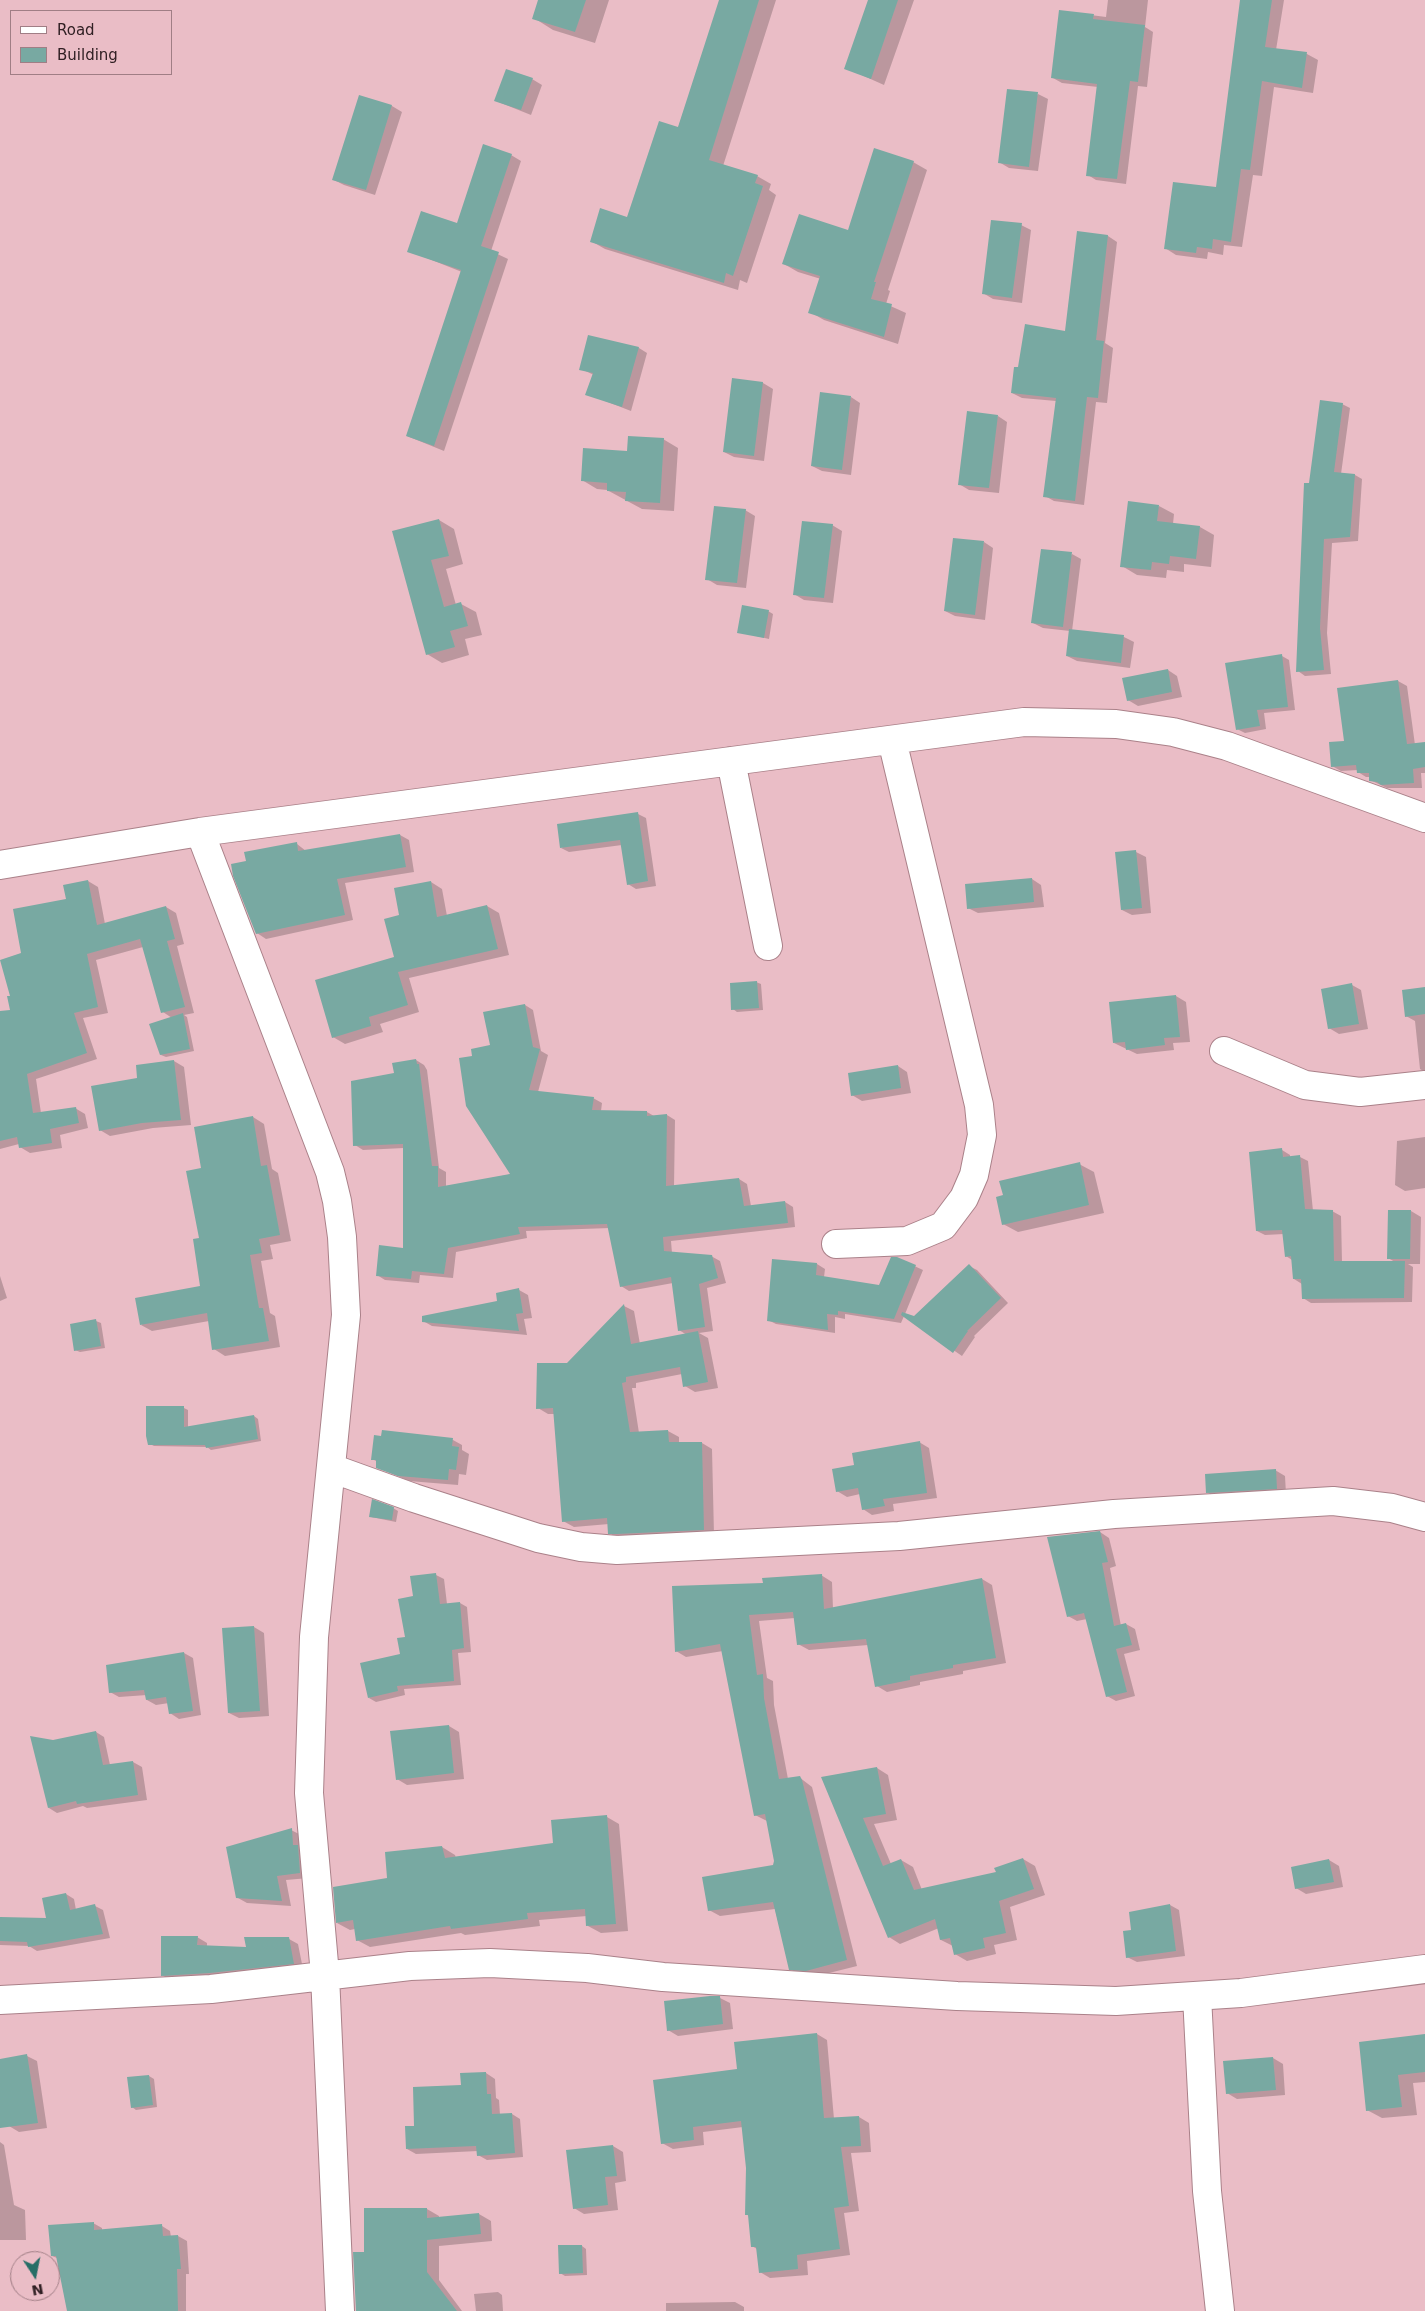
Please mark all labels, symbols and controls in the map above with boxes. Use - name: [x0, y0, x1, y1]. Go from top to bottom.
- legend: [10, 10, 172, 75]
- text: Road: [57, 21, 95, 39]
- text: Building: [57, 46, 118, 64]
- north arrow: [10, 2251, 60, 2301]
- text: N: [30, 2281, 45, 2299]

